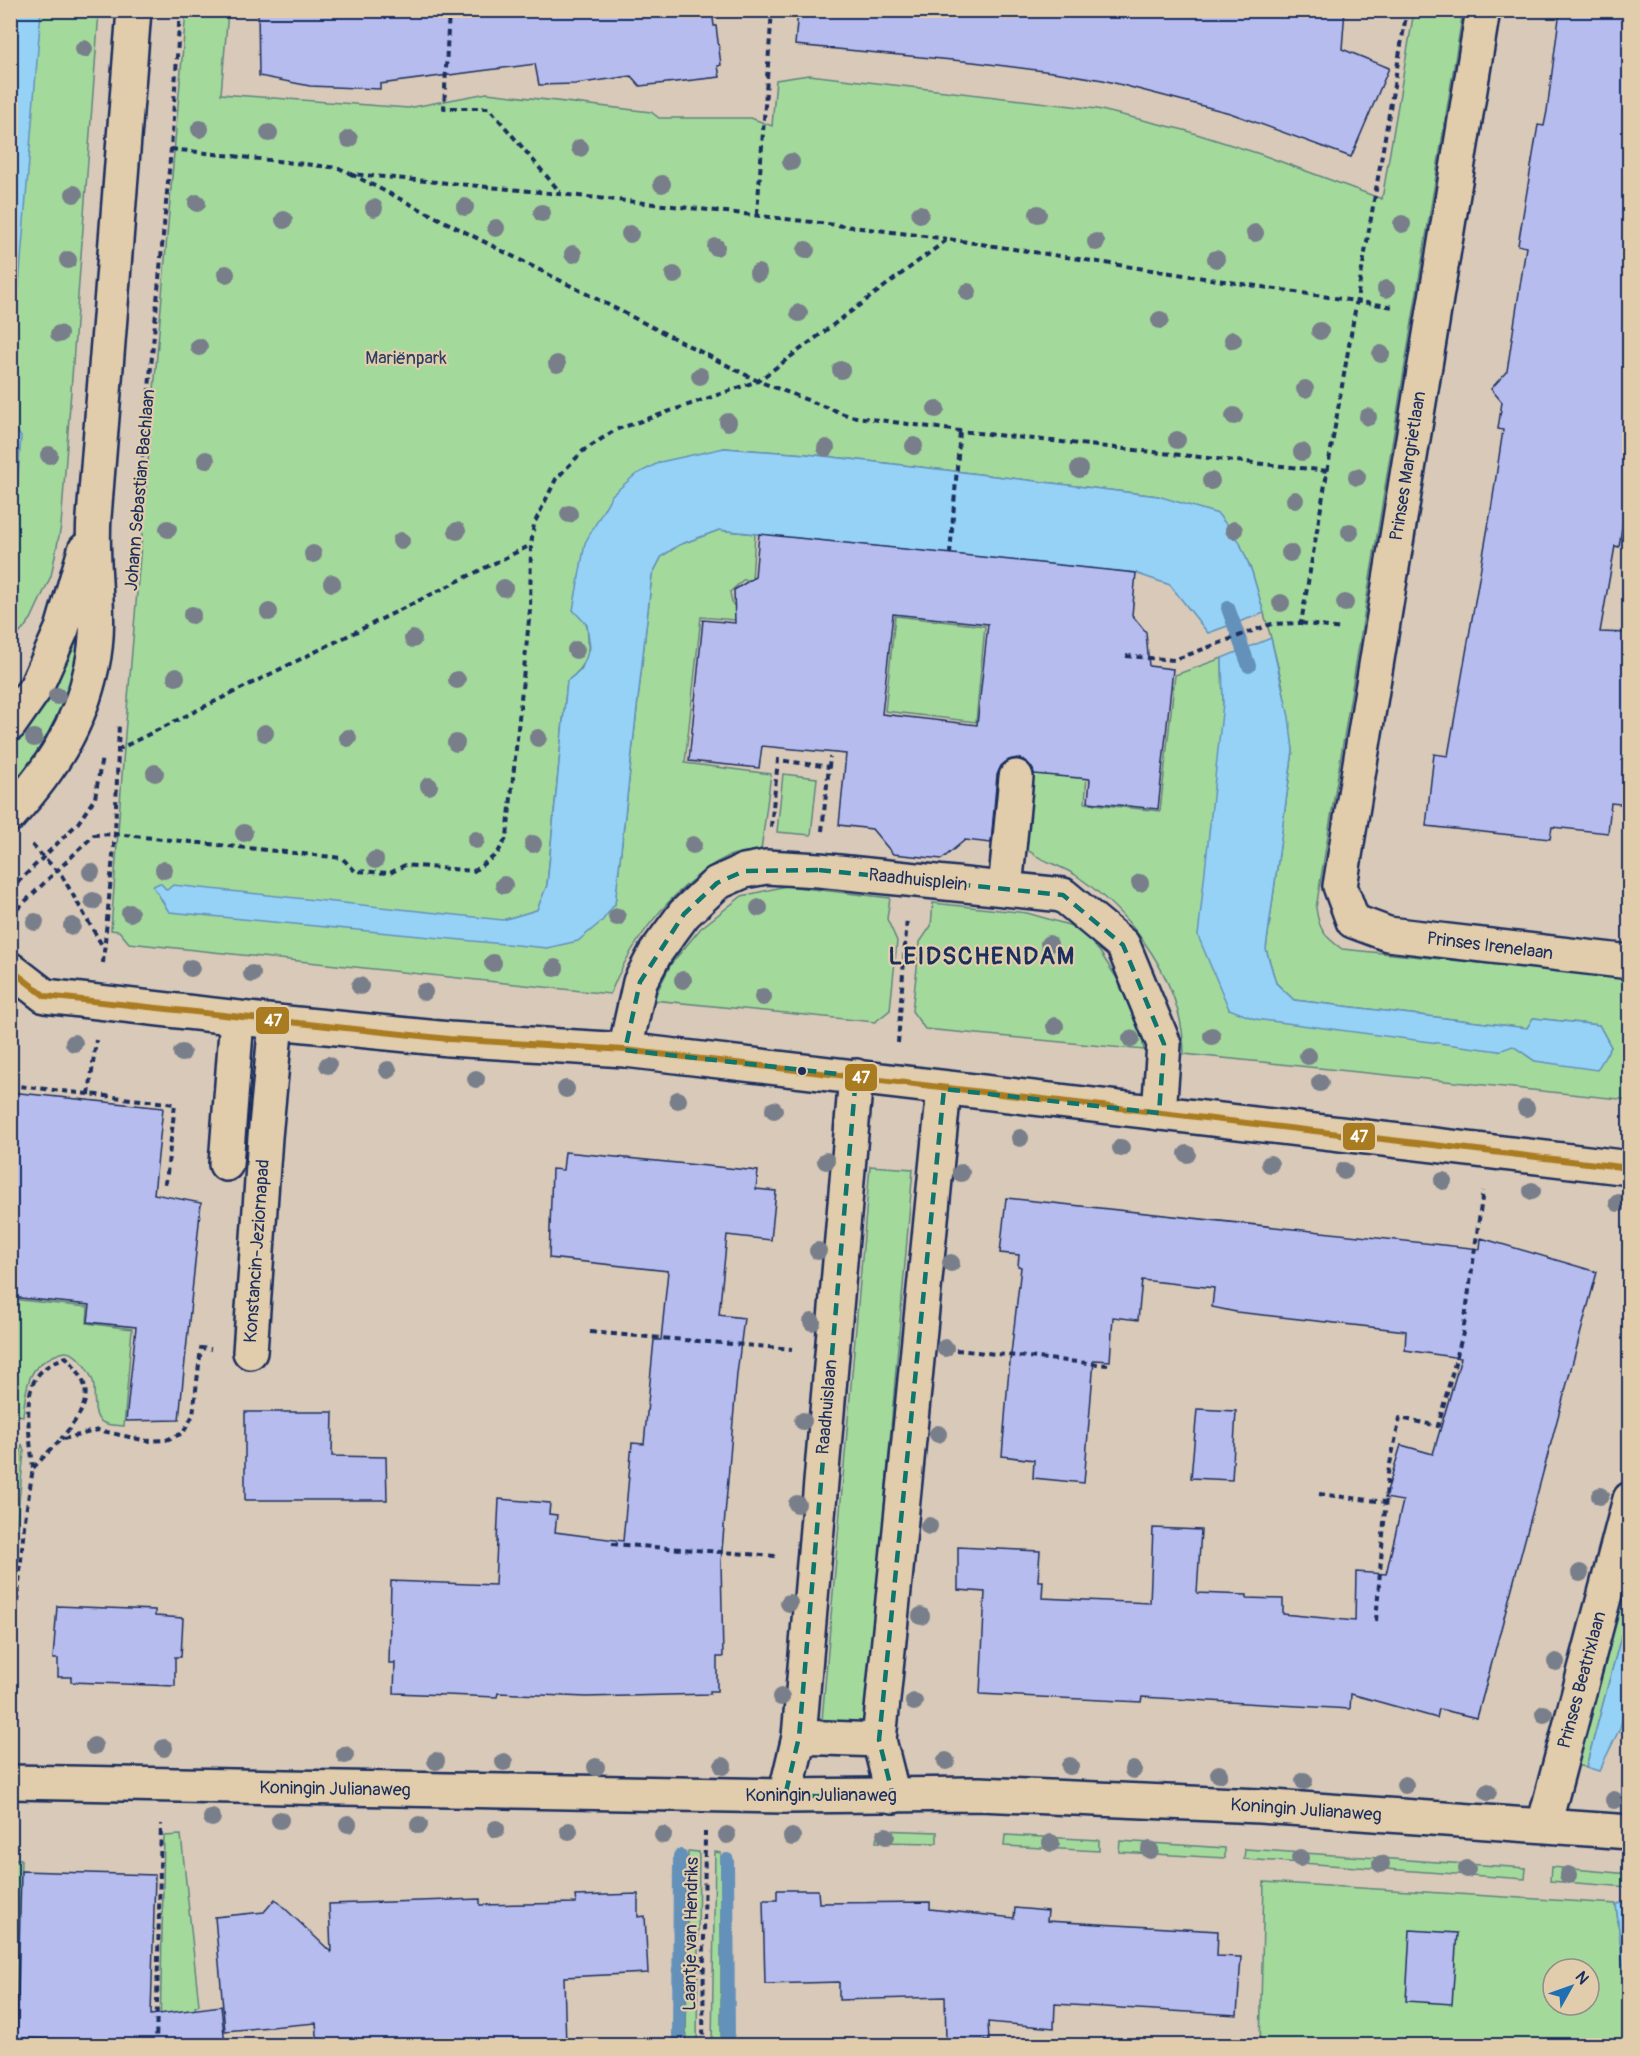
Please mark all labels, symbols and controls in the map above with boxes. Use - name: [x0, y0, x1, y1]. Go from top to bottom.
- park label: Mariënpark: [365, 347, 447, 370]
- street label: Johann Sebastian Bachlaan: [120, 388, 160, 592]
- street label: Prinses Margrietlaan: [1385, 390, 1431, 542]
- street label: Raadhuisplein: [867, 863, 969, 897]
- street label: Prinses Irenelaan: [1426, 927, 1554, 965]
- district label: LEIDSCHENDAM: [889, 942, 1075, 971]
- line badge: 47: [255, 1006, 290, 1035]
- text: 47: [264, 1011, 282, 1031]
- line badge: 47: [844, 1063, 878, 1092]
- unlabelled marker: [796, 1065, 808, 1077]
- text: 47: [852, 1068, 870, 1088]
- line badge: 47: [1342, 1122, 1376, 1151]
- text: 47: [1350, 1127, 1368, 1147]
- street label: Konstancin-Jeziornapad: [239, 1158, 275, 1344]
- street label: Raadhuislaan: [811, 1358, 843, 1456]
- street label: Prinses Beatrixlaan: [1553, 1609, 1611, 1751]
- street label: Koningin Julianaweg: [259, 1776, 411, 1802]
- street label: Koningin Julianaweg: [745, 1784, 897, 1807]
- street label: Koningin Julianaweg: [1230, 1793, 1382, 1827]
- street label: Laantje van Hendriks: [678, 1857, 704, 2011]
- north arrow: [1541, 1957, 1601, 2017]
- text: N: [1571, 1967, 1593, 1989]

